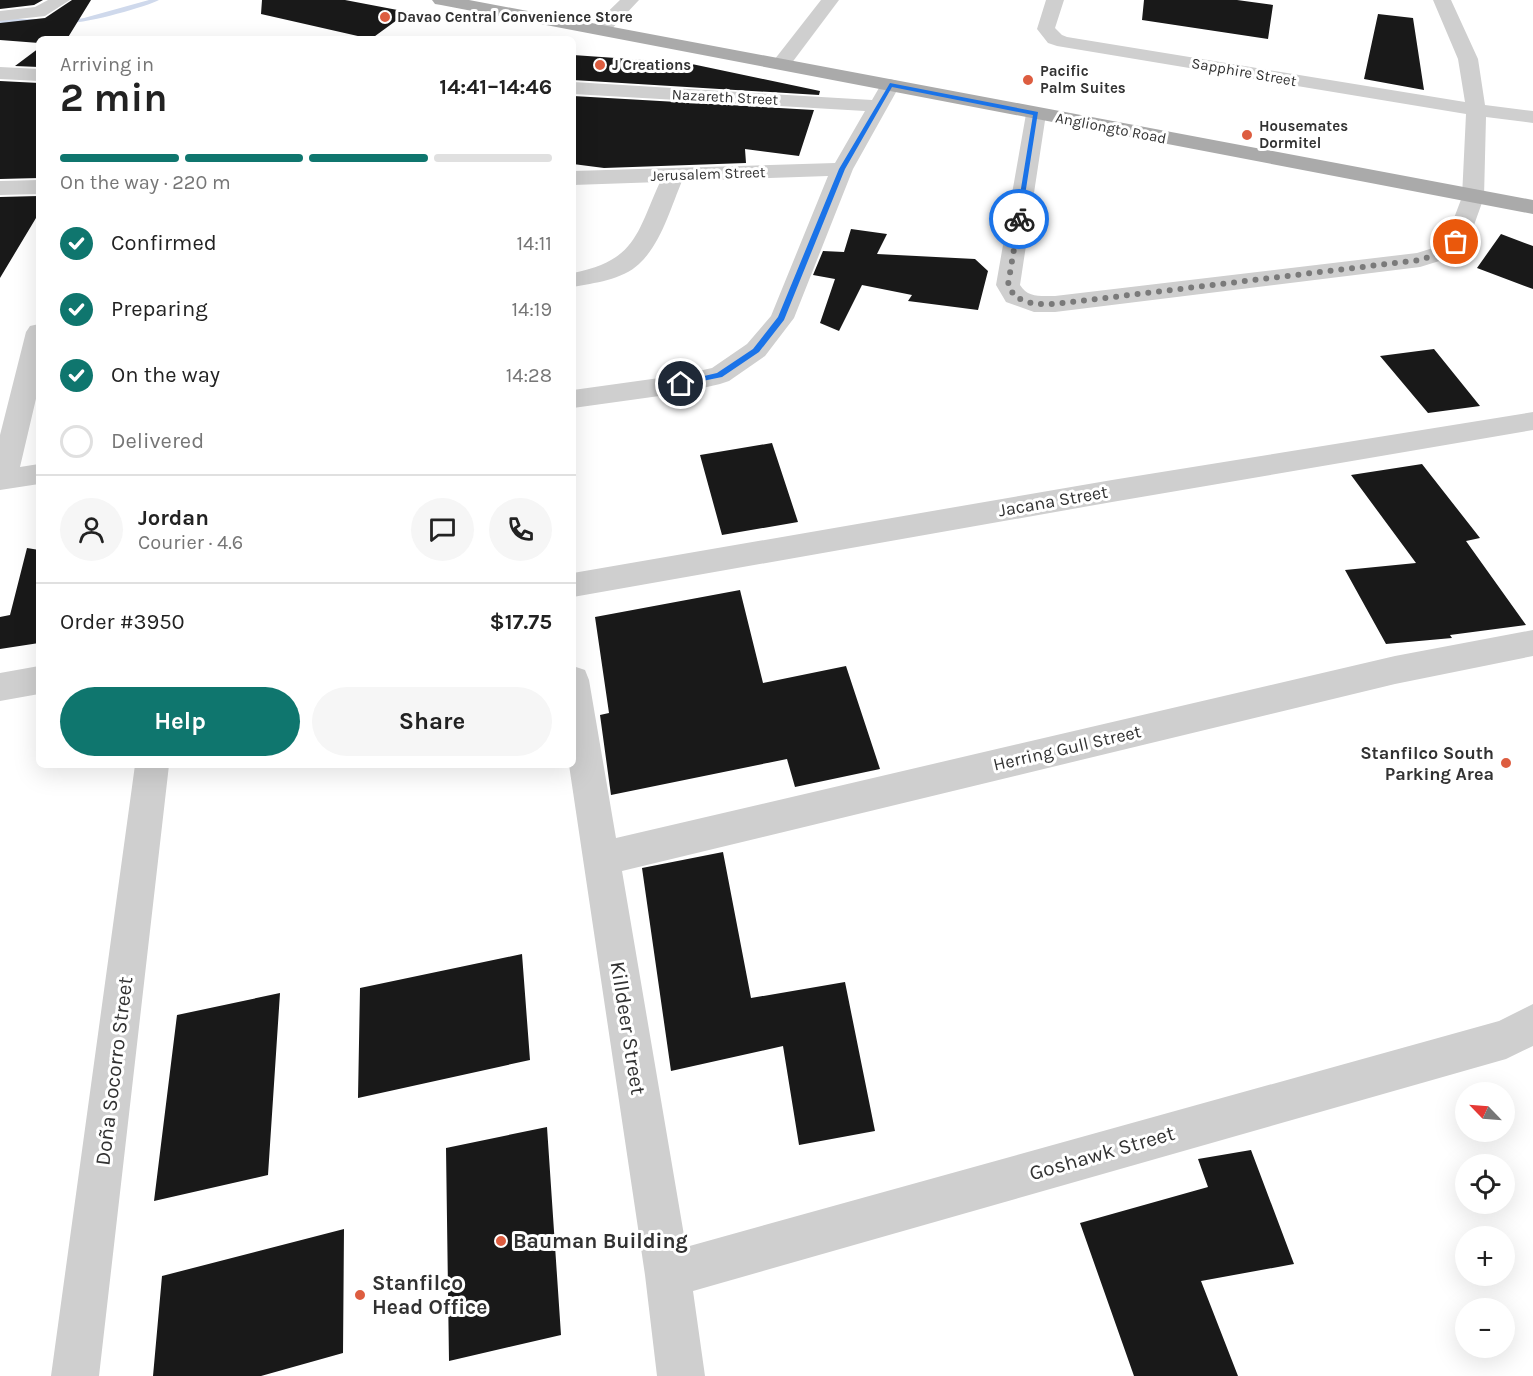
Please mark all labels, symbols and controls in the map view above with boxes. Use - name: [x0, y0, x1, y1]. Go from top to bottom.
- place label: Davao Central Convenience Store: [397, 8, 633, 26]
- marker: Davao Central Convenience Store: [378, 10, 392, 24]
- text: Arriving in: [60, 53, 154, 76]
- street label: Sapphire Street: [1190, 54, 1298, 90]
- place label: J Creations: [612, 56, 691, 74]
- marker: J Creations: [593, 58, 607, 72]
- place label: Pacific Palm Suites: [1040, 62, 1126, 97]
- marker: Pacific Palm Suites: [1021, 73, 1035, 87]
- text: 14:41–14:46: [439, 74, 552, 100]
- text: 2 min: [60, 75, 168, 121]
- street label: Nazareth Street: [671, 85, 779, 109]
- street label: Angliongto Road: [1054, 108, 1168, 148]
- place label: Housemates Dormitel: [1259, 117, 1348, 152]
- marker: Housemates Dormitel: [1240, 128, 1254, 142]
- street label: Jerusalem Street: [650, 163, 766, 185]
- text: On the way · 220 m: [60, 171, 231, 194]
- courier: [989, 189, 1049, 249]
- icon: bike: [1003, 203, 1036, 236]
- pin: [1430, 216, 1481, 267]
- icon: bag: [1439, 225, 1472, 258]
- icon: check: [60, 227, 93, 260]
- text: Confirmed: [111, 230, 217, 256]
- text: 14:11: [516, 232, 552, 255]
- icon: check: [60, 293, 93, 326]
- text: Preparing: [111, 296, 208, 322]
- text: 14:19: [511, 298, 552, 321]
- pin: [655, 358, 706, 409]
- icon: check: [60, 359, 93, 392]
- text: On the way: [111, 362, 220, 388]
- text: 14:28: [506, 364, 552, 387]
- icon: home: [664, 367, 697, 400]
- text: Delivered: [111, 428, 204, 454]
- street label: Jacana Street: [997, 481, 1110, 521]
- button: person: [60, 498, 123, 561]
- button: chat: [411, 498, 474, 561]
- button: phone: [489, 498, 552, 561]
- text: Jordan: [138, 505, 209, 531]
- text: Courier · 4.6: [138, 531, 243, 554]
- text: Order #3950: [60, 609, 185, 635]
- text: $17.75: [490, 609, 552, 635]
- button: Help: [60, 687, 300, 756]
- button: Share: [312, 687, 552, 756]
- street label: Herring Gull Street: [991, 720, 1143, 776]
- place label: Stanfilco South Parking Area: [1360, 742, 1494, 785]
- marker: Stanfilco South Parking Area: [1499, 756, 1513, 770]
- street label: Killdeer Street: [606, 959, 650, 1097]
- street label: Doña Socorro Street: [90, 975, 138, 1167]
- north arrow: [1455, 1082, 1515, 1142]
- map controls: [1455, 1082, 1515, 1358]
- street label: Goshawk Street: [1027, 1121, 1177, 1185]
- button: locate: [1455, 1154, 1515, 1214]
- button: +: [1455, 1226, 1515, 1286]
- place label: Bauman Building: [513, 1229, 688, 1253]
- marker: Bauman Building: [494, 1234, 508, 1248]
- place label: Stanfilco Head Office: [372, 1271, 487, 1319]
- marker: Stanfilco Head Office: [353, 1288, 367, 1302]
- button: −: [1455, 1298, 1515, 1358]

